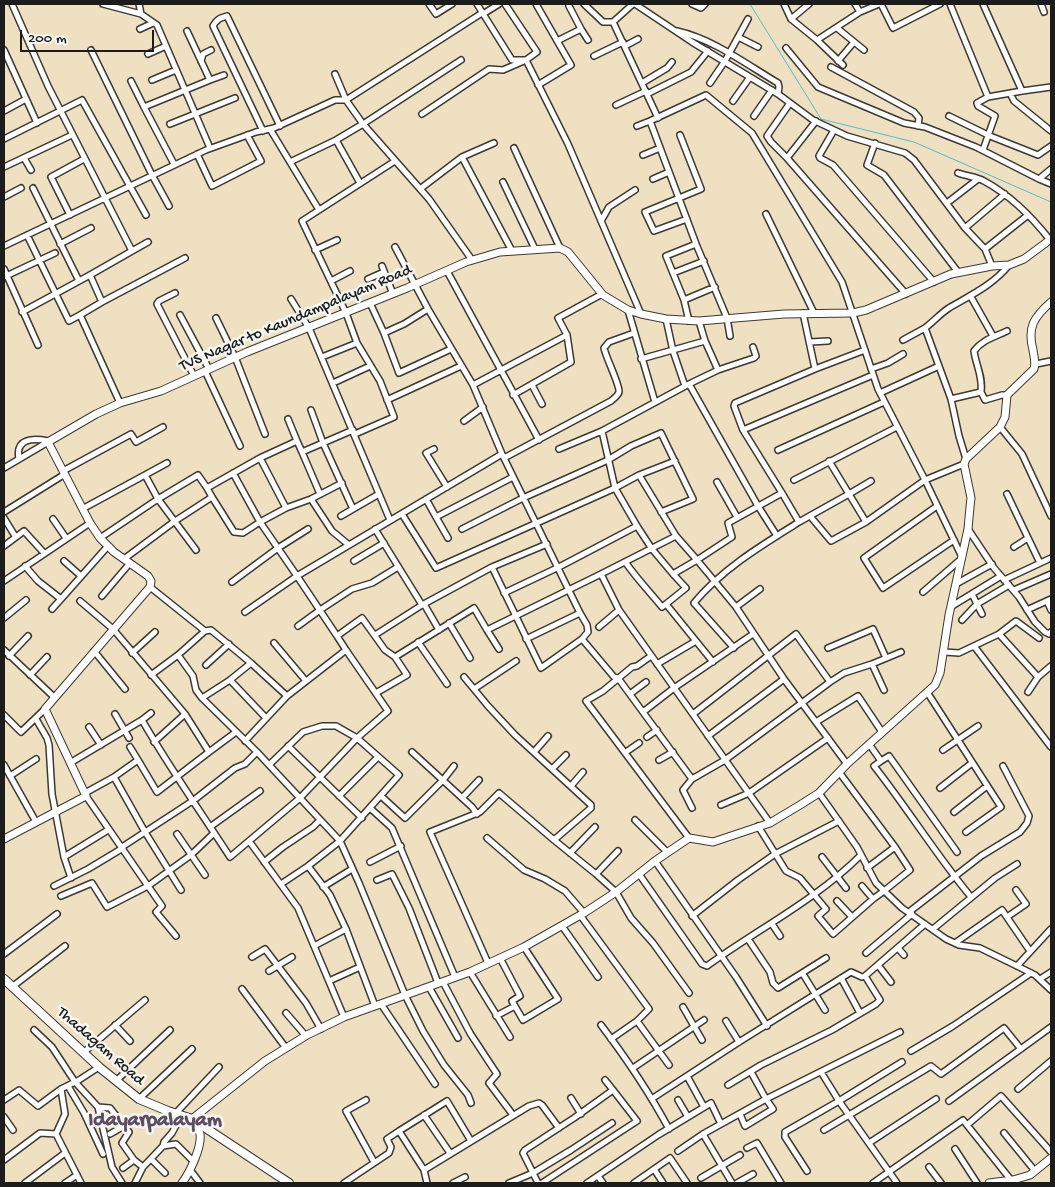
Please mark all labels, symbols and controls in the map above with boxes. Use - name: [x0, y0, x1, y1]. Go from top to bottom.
- scale bar: [22, 20, 156, 52]
- text: 200 m: [28, 30, 67, 48]
- street label: TVS Nagar to Kaundampalayam Road: [177, 261, 415, 377]
- street label: Thadagam Road: [52, 1004, 148, 1090]
- district label: Idayarpalayam: [88, 1109, 222, 1135]

